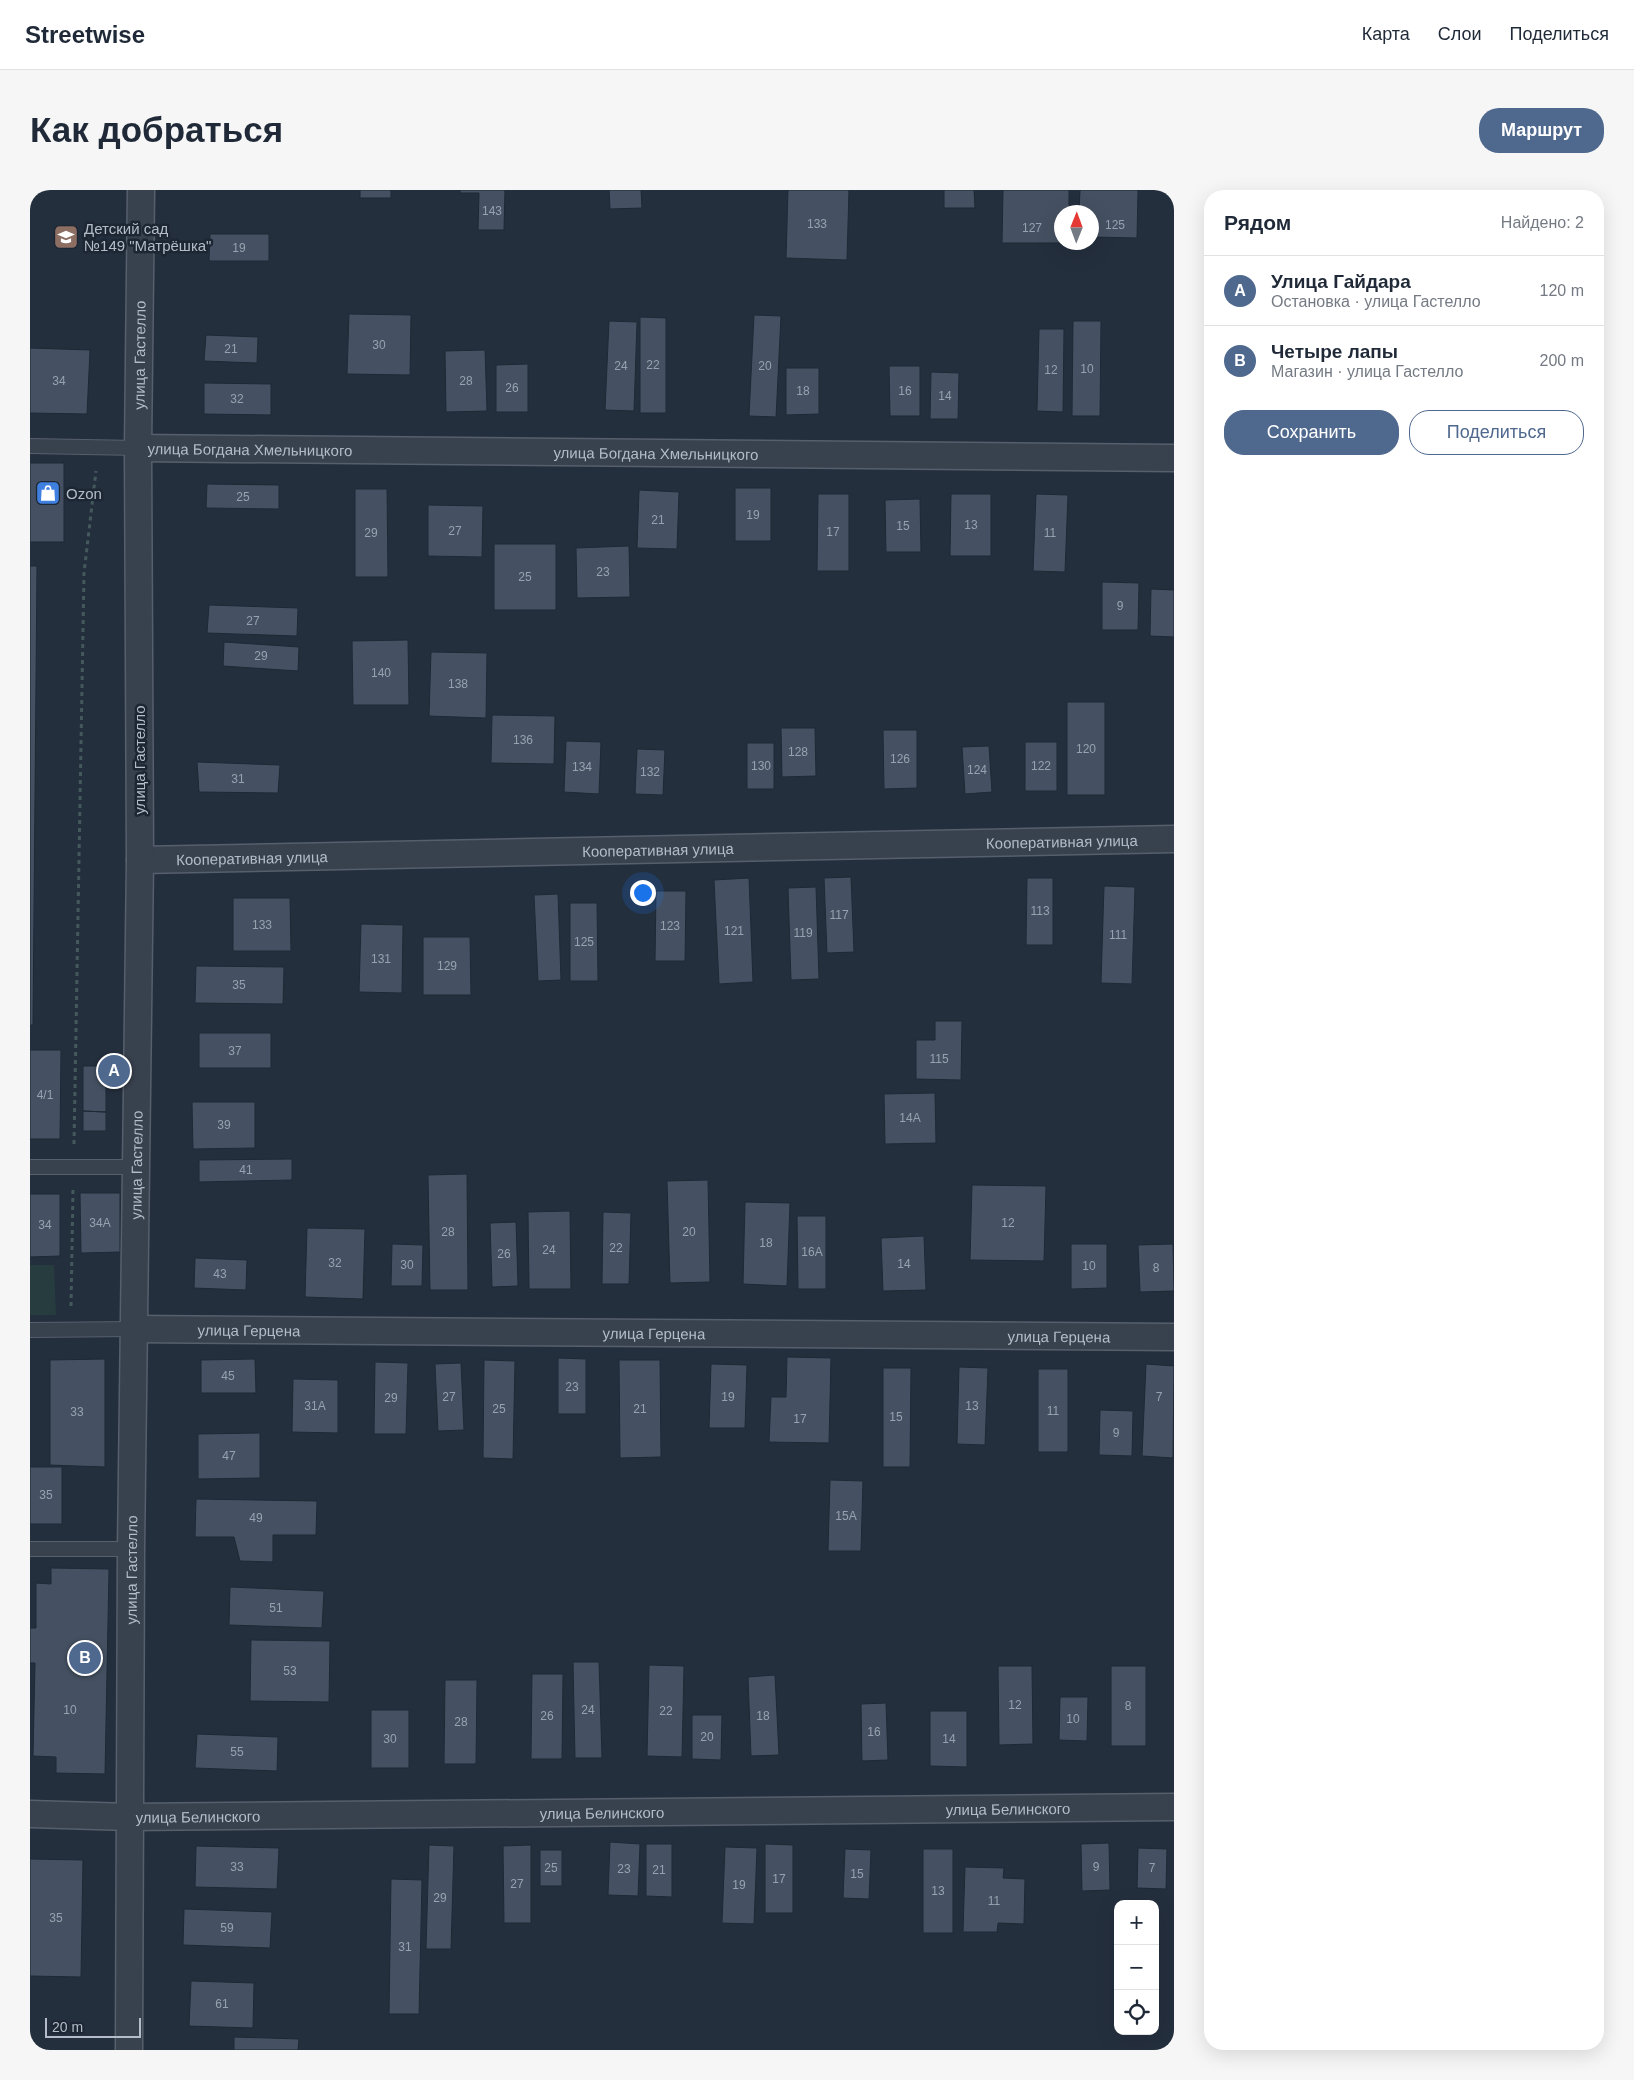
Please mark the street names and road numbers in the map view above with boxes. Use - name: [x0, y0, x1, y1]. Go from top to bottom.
- street label: улица Гастелло: [130, 300, 148, 410]
- street label: улица Богдана Хмельницкого: [147, 440, 353, 459]
- street label: улица Богдана Хмельницкого: [553, 444, 759, 462]
- street label: улица Гастелло: [131, 705, 148, 815]
- street label: Кооперативная улица: [986, 831, 1138, 851]
- street label: Кооперативная улица: [582, 839, 735, 860]
- street label: Кооперативная улица: [176, 848, 329, 868]
- street label: улица Гастелло: [127, 1110, 145, 1220]
- street label: улица Герцена: [198, 1321, 301, 1339]
- street label: улица Герцена: [603, 1324, 706, 1342]
- street label: улица Герцена: [1008, 1327, 1111, 1345]
- street label: улица Гастелло: [122, 1515, 140, 1625]
- street label: улица Белинского: [946, 1799, 1070, 1818]
- street label: улица Белинского: [540, 1803, 664, 1822]
- street label: улица Белинского: [136, 1807, 260, 1825]

